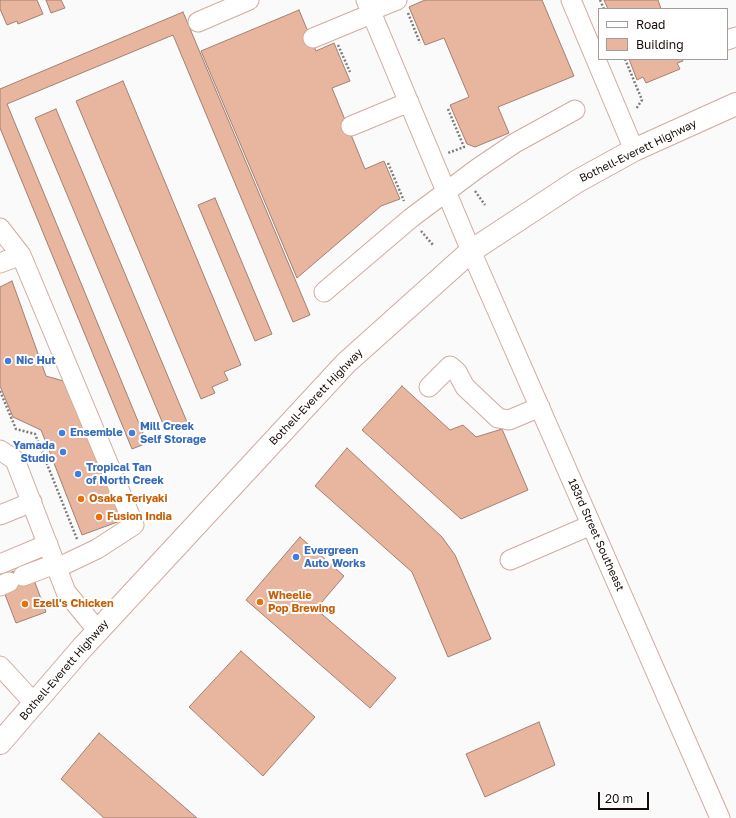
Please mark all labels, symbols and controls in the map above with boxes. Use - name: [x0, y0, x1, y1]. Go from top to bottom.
- legend: [598, 8, 728, 60]
- text: Road: [636, 17, 665, 32]
- text: Building: [636, 37, 684, 52]
- street label: Bothell-Everett Highway: [577, 117, 699, 185]
- street label: Bothell-Everett Highway: [267, 346, 365, 448]
- place label: Nic Hut: [16, 354, 56, 368]
- marker: Nic Hut: [3, 356, 13, 366]
- place label: Mill Creek Self Storage: [140, 420, 206, 446]
- place label: Ensemble: [70, 426, 123, 440]
- marker: Ensemble: [57, 428, 67, 438]
- marker: Mill Creek Self Storage: [127, 428, 137, 438]
- place label: Yamada Studio: [13, 439, 55, 465]
- marker: Yamada Studio: [58, 447, 68, 457]
- place label: Tropical Tan of North Creek: [86, 461, 164, 487]
- marker: Tropical Tan of North Creek: [73, 469, 83, 479]
- street label: 183rd Street Southeast: [565, 477, 627, 593]
- place label: Osaka Teriyaki: [89, 492, 167, 506]
- marker: Osaka Teriyaki: [76, 494, 86, 504]
- place label: Fusion India: [107, 510, 172, 524]
- marker: Fusion India: [94, 512, 104, 522]
- place label: Evergreen Auto Works: [304, 544, 366, 570]
- marker: Evergreen Auto Works: [291, 552, 301, 562]
- place label: Wheelie Pop Brewing: [268, 589, 335, 615]
- place label: Ezell's Chicken: [33, 597, 114, 611]
- marker: Wheelie Pop Brewing: [255, 597, 265, 607]
- marker: Ezell's Chicken: [20, 599, 30, 609]
- street label: Bothell-Everett Highway: [17, 617, 111, 723]
- scale bar: [600, 784, 651, 810]
- text: 20 m: [605, 791, 633, 806]

